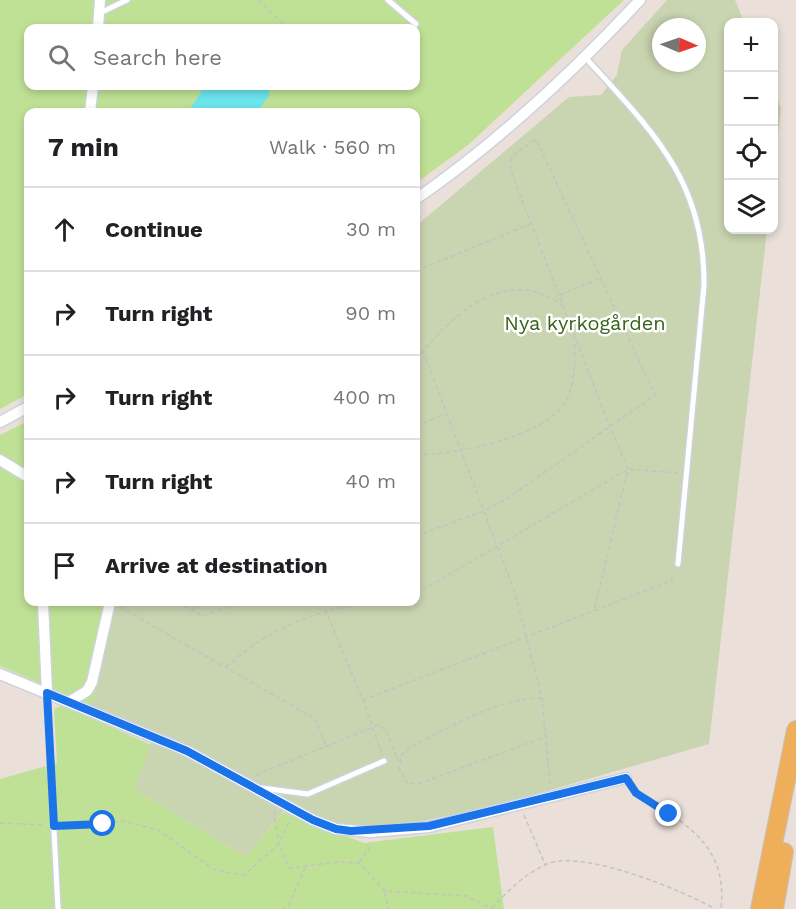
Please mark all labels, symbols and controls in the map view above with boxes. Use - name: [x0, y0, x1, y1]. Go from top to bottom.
- north arrow: [652, 18, 706, 72]
- map controls: [724, 18, 778, 234]
- button: +: [724, 18, 778, 72]
- search box: [24, 24, 420, 90]
- icon: search: [45, 41, 78, 74]
- text: Search here: [93, 45, 222, 70]
- button: −: [724, 72, 778, 126]
- button: locate: [724, 126, 778, 180]
- text: 7 min: [48, 132, 119, 162]
- text: Walk · 560 m: [269, 135, 396, 159]
- button: layers: [724, 180, 778, 234]
- icon: ahead: [48, 213, 81, 246]
- text: Continue: [105, 217, 203, 242]
- text: 30 m: [346, 217, 396, 241]
- icon: right: [48, 297, 81, 330]
- text: Turn right: [105, 301, 212, 326]
- text: 90 m: [345, 301, 396, 325]
- park label: Nya kyrkogården: [504, 311, 666, 335]
- icon: right: [48, 381, 81, 414]
- text: Turn right: [105, 385, 212, 410]
- text: 400 m: [333, 385, 396, 409]
- icon: right: [48, 465, 81, 498]
- text: Turn right: [105, 469, 212, 494]
- text: 40 m: [345, 469, 396, 493]
- icon: arrive: [48, 549, 81, 582]
- text: Arrive at destination: [105, 553, 328, 578]
- route end: [655, 800, 681, 826]
- route start: [89, 810, 115, 836]

